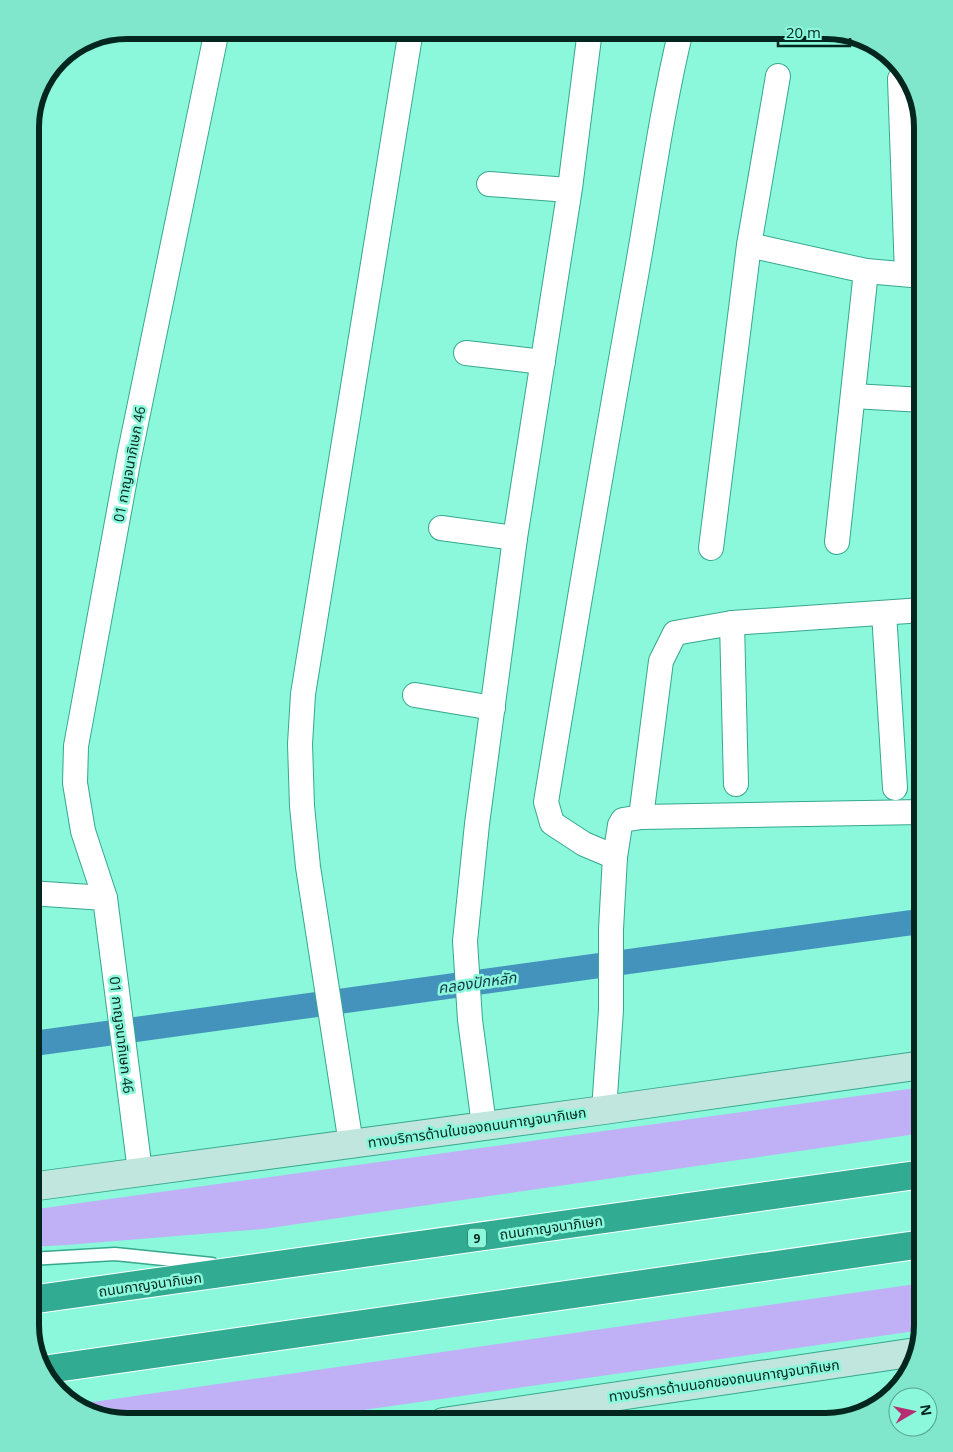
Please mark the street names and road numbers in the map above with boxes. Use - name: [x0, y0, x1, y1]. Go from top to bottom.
- street label: 01 กาญจนาภิเษก 46: [108, 404, 150, 524]
- street label: 01 กาญจนาภิเษก 46: [105, 975, 139, 1095]
- street label: ทางบริการด้านในของถนนกาญจนาภิเษก: [367, 1102, 587, 1152]
- street label: ถนนกาญจนาภิเษก: [498, 1210, 604, 1244]
- road number: 9: [468, 1228, 486, 1248]
- street label: ถนนกาญจนาภิเษก: [97, 1267, 203, 1301]
- street label: ทางบริการด้านนอกของถนนกาญจนาภิเษก: [607, 1354, 841, 1406]

